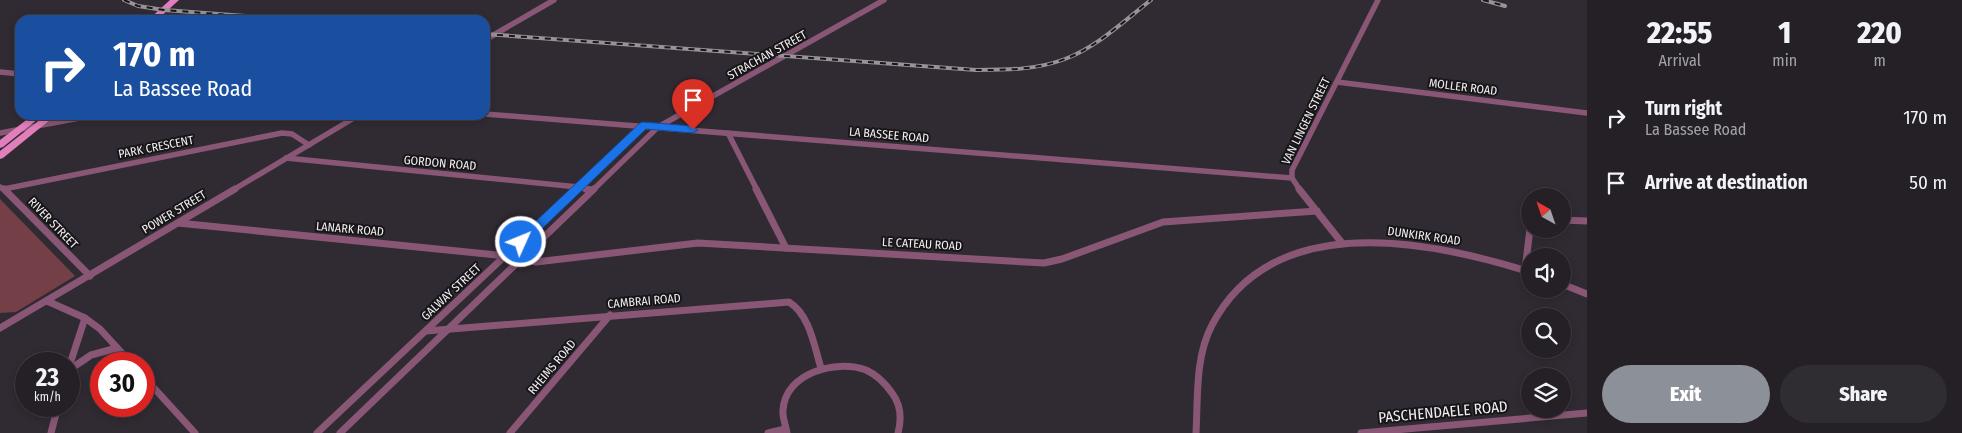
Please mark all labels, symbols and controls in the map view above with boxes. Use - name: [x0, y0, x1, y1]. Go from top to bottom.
- text: 22:55: [1647, 15, 1712, 51]
- text: 1: [1778, 15, 1791, 51]
- text: 220: [1857, 15, 1902, 51]
- street label: STRACHAN STREET: [725, 27, 809, 83]
- text: 170 m: [113, 33, 196, 75]
- icon: right: [30, 35, 95, 100]
- text: Arrival: [1658, 51, 1701, 70]
- text: min: [1772, 51, 1797, 70]
- text: m: [1873, 51, 1886, 70]
- text: La Bassee Road: [113, 75, 252, 102]
- street label: VAN LINGEN STREET: [1279, 75, 1333, 167]
- street label: MOLLER ROAD: [1428, 76, 1498, 98]
- pin: [672, 79, 714, 130]
- icon: arrive: [679, 86, 707, 114]
- text: Turn right: [1645, 97, 1722, 120]
- icon: right: [1602, 104, 1630, 132]
- text: 170 m: [1903, 106, 1947, 129]
- text: La Bassee Road: [1645, 120, 1746, 139]
- street label: LA BASSEE ROAD: [848, 125, 930, 145]
- street label: PARK CRESCENT: [117, 133, 195, 161]
- street label: GORDON ROAD: [403, 153, 477, 173]
- icon: arrive: [1602, 169, 1630, 197]
- text: Arrive at destination: [1645, 171, 1808, 194]
- text: 50 m: [1909, 171, 1947, 194]
- street label: POWER STREET: [139, 187, 209, 237]
- north arrow: [1521, 188, 1571, 238]
- map controls: [1521, 188, 1571, 418]
- street label: RIVER STREET: [25, 195, 81, 252]
- position arrow: [494, 215, 546, 267]
- street label: LANARK ROAD: [315, 219, 385, 239]
- street label: DUNKIRK ROAD: [1387, 224, 1461, 248]
- street label: LE CATEAU ROAD: [882, 235, 962, 253]
- button: sound: [1521, 248, 1571, 298]
- street label: GALWAY STREET: [418, 261, 484, 323]
- street label: CAMBRAI ROAD: [607, 291, 681, 311]
- button: search: [1521, 308, 1571, 358]
- street label: RHEIMS ROAD: [525, 337, 579, 397]
- speed limit sign: 30: [90, 352, 155, 417]
- text: 23: [36, 363, 59, 393]
- button: Exit: [1602, 365, 1770, 423]
- button: Share: [1780, 365, 1947, 423]
- button: layers: [1521, 368, 1571, 418]
- text: km/h: [34, 390, 61, 404]
- street label: PASCHENDAELE ROAD: [1378, 397, 1508, 427]

